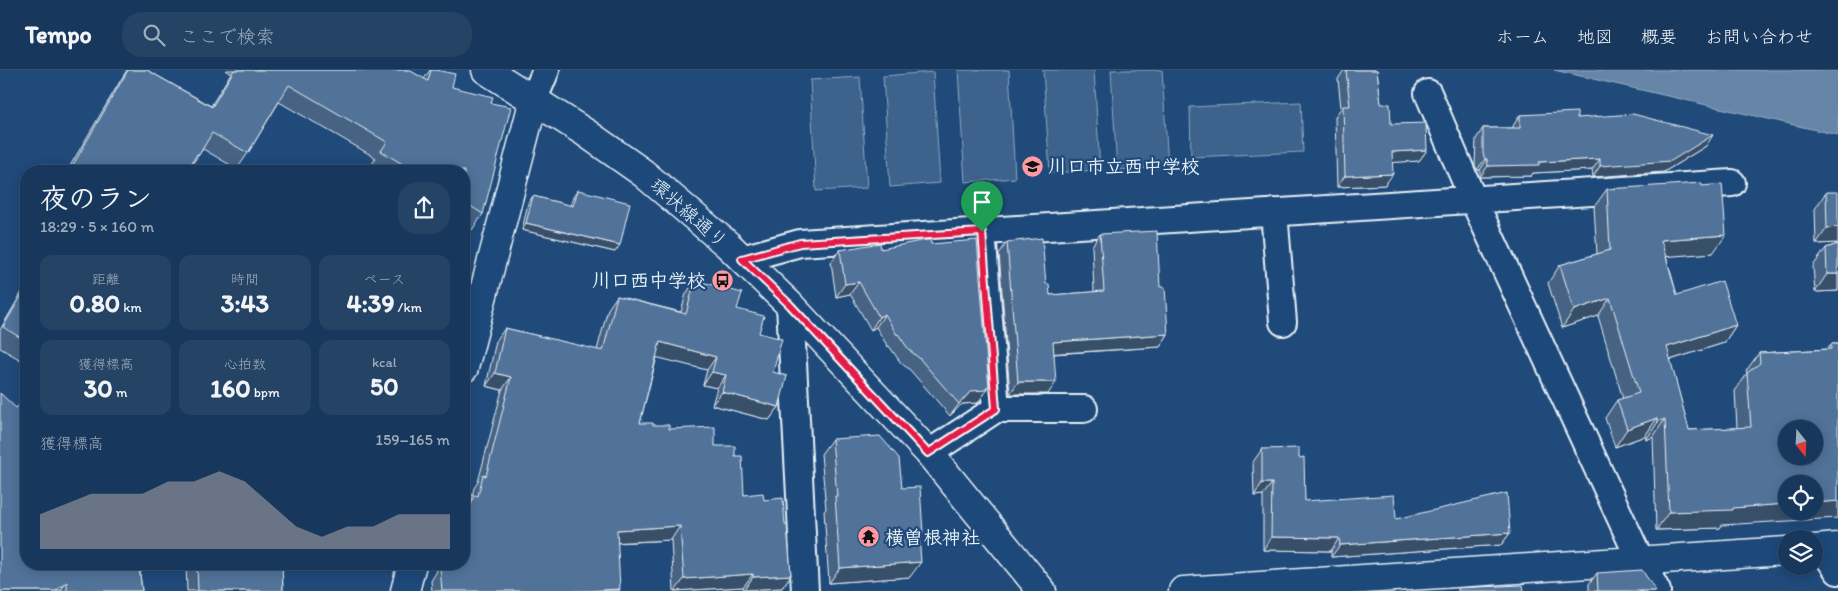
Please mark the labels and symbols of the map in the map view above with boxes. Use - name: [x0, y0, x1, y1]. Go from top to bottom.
- school or university icon: 川口市立西中学校: [1020, 154, 1044, 178]
- place label: 川口市立西中学校: [1048, 155, 1200, 178]
- street label: 環状線通り: [646, 173, 732, 253]
- pin: [961, 181, 1003, 232]
- bus stop icon: 川口西中学校: [710, 268, 734, 292]
- place label: 川口西中学校: [592, 269, 706, 292]
- north arrow: [1778, 420, 1822, 465]
- temple icon: 横曽根神社: [857, 525, 881, 549]
- place label: 横曽根神社: [885, 526, 980, 549]

